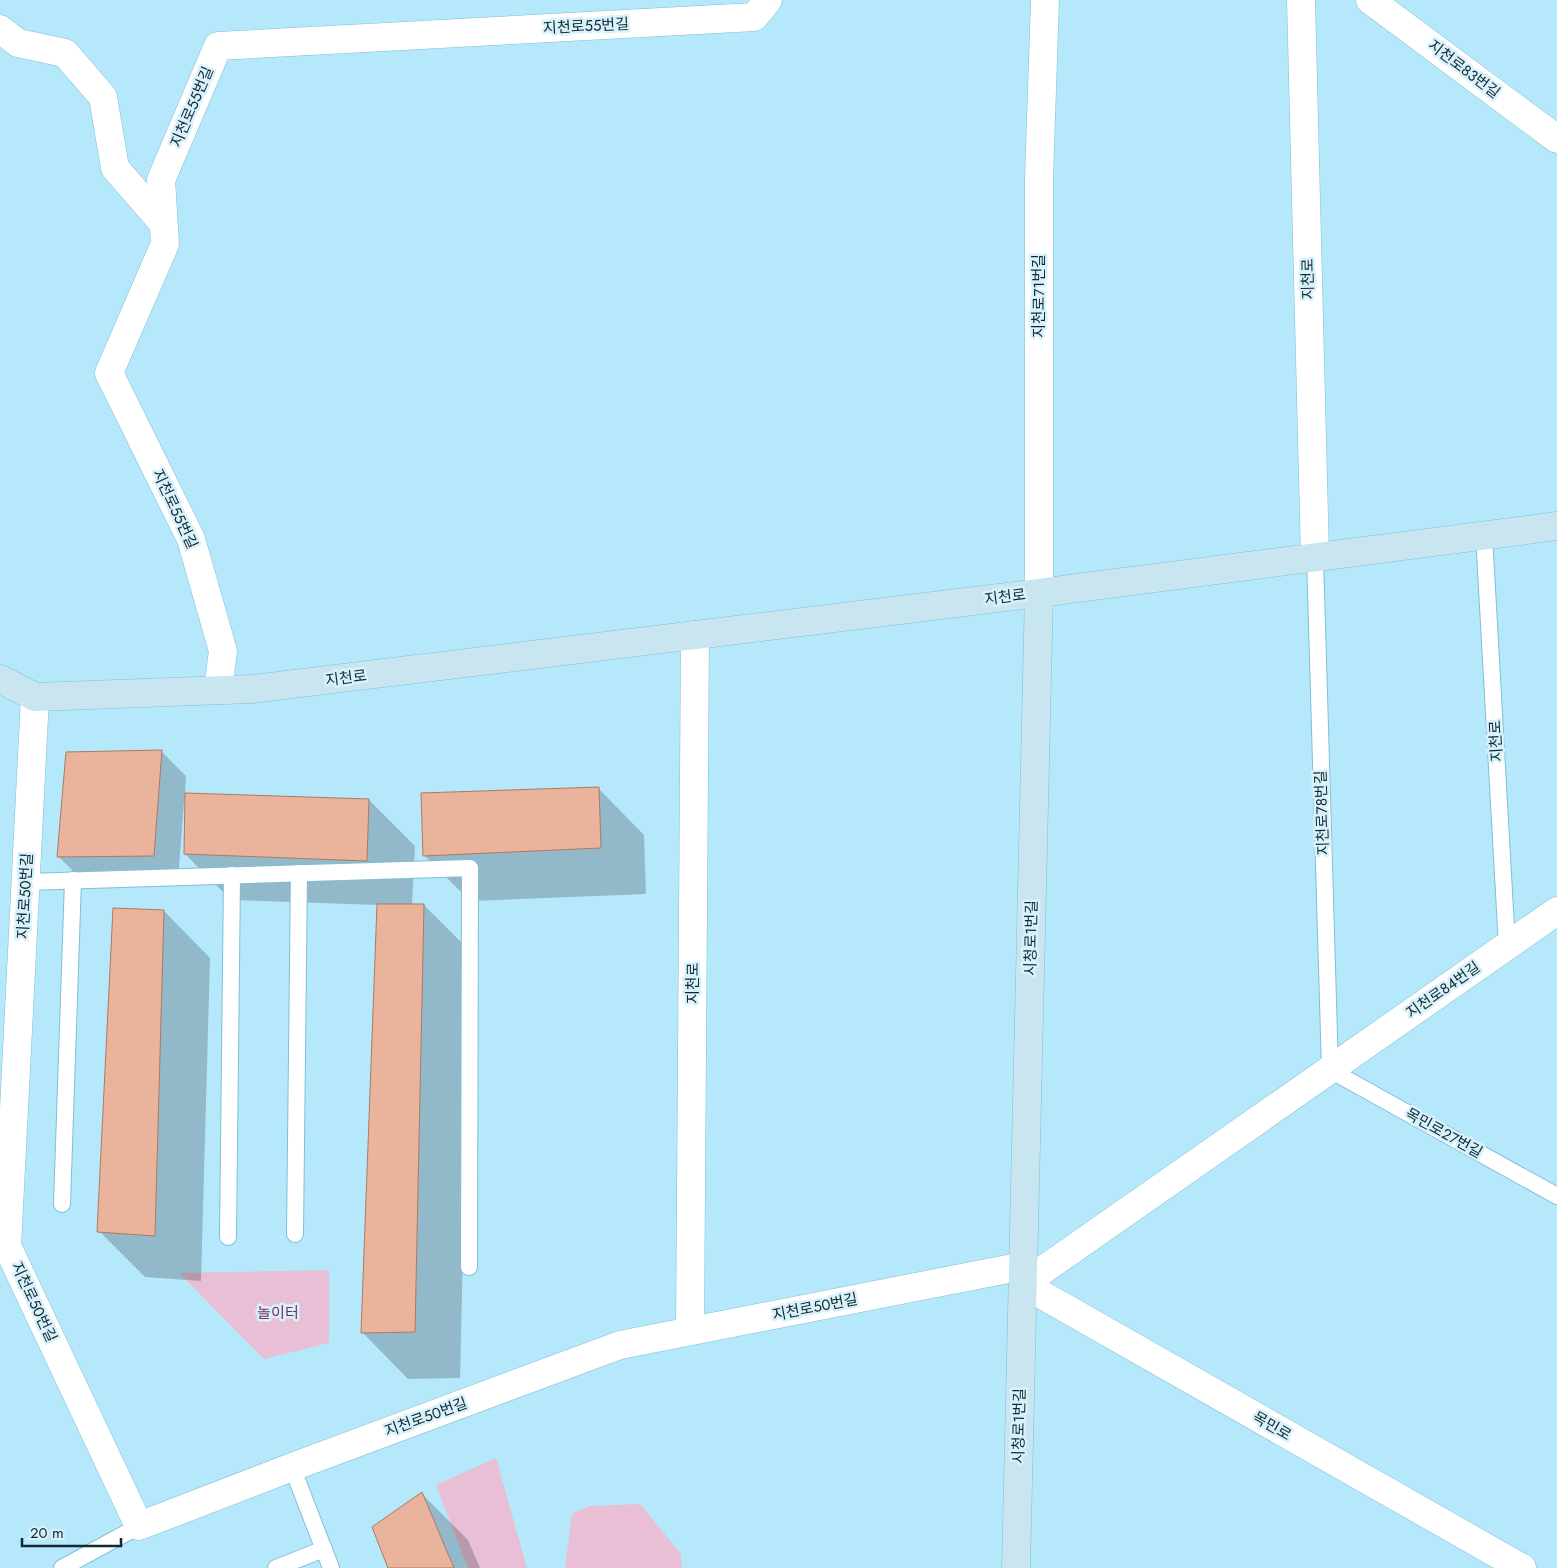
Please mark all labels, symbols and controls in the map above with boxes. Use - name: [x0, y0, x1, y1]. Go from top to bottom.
- street label: 지천로55번길: [543, 13, 629, 39]
- street label: 지천로83번길: [1423, 35, 1505, 103]
- street label: 지천로55번길: [165, 63, 219, 151]
- street label: 지천로71번길: [1028, 254, 1050, 338]
- street label: 지천로: [1297, 258, 1319, 300]
- street label: 지천로55번길: [147, 465, 203, 553]
- street label: 지천로: [983, 584, 1027, 610]
- street label: 지천로: [324, 665, 368, 691]
- street label: 지천로: [1484, 720, 1508, 762]
- street label: 지천로78번길: [1310, 770, 1334, 856]
- street label: 지천로50번길: [12, 852, 38, 940]
- street label: 시청로1번길: [1019, 900, 1043, 976]
- street label: 지천로84번길: [1401, 956, 1485, 1024]
- street label: 지천로: [682, 962, 704, 1004]
- street label: 목민로27번길: [1401, 1103, 1487, 1163]
- street label: 지천로50번길: [6, 1258, 62, 1346]
- street label: 지천로50번길: [770, 1288, 860, 1326]
- park label: 놀이터: [257, 1302, 299, 1324]
- street label: 시청로1번길: [1007, 1388, 1031, 1464]
- street label: 지천로50번길: [382, 1392, 470, 1442]
- street label: 목민로: [1249, 1406, 1295, 1446]
- scale bar: [22, 1516, 121, 1548]
- text: 20 m: [30, 1522, 64, 1544]

